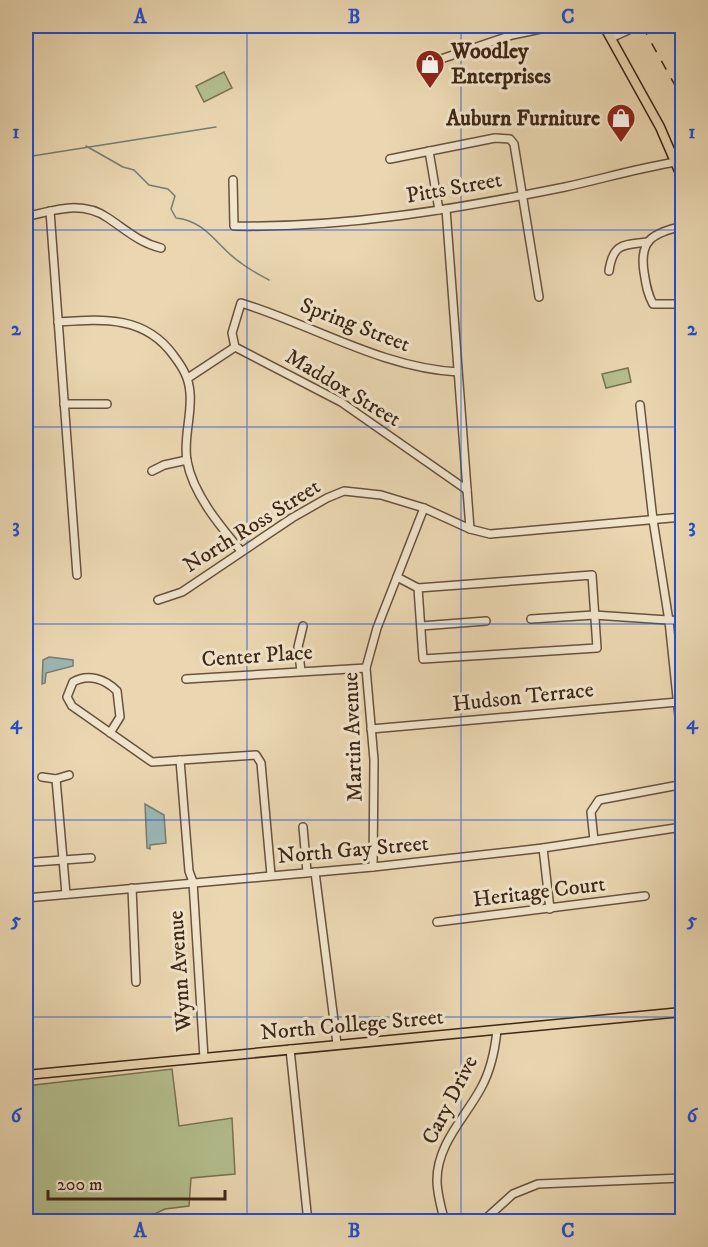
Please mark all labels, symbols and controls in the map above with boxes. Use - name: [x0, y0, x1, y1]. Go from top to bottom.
- text: A: [133, 5, 148, 30]
- text: B: [348, 5, 360, 30]
- text: C: [561, 5, 575, 30]
- place label: Woodley Enterprises: [450, 38, 552, 90]
- shop icon: Woodley Enterprises: [414, 48, 446, 90]
- shop icon: Auburn Furniture: [605, 102, 637, 144]
- place label: Auburn Furniture: [445, 105, 600, 132]
- text: 1: [12, 120, 20, 145]
- text: 1: [688, 120, 696, 145]
- street label: Pitts Street: [404, 166, 504, 210]
- street label: Spring Street: [296, 292, 414, 358]
- text: 2: [11, 317, 22, 342]
- text: 2: [687, 317, 698, 342]
- street label: Maddox Street: [280, 343, 406, 433]
- street label: North Ross Street: [179, 473, 325, 579]
- text: 3: [12, 514, 20, 539]
- text: 3: [688, 514, 696, 539]
- street label: Center Place: [200, 639, 314, 673]
- street label: Martin Avenue: [337, 672, 369, 802]
- street label: Hudson Terrace: [451, 676, 595, 718]
- text: 4: [10, 711, 23, 736]
- text: 4: [686, 711, 699, 736]
- street label: North Gay Street: [276, 830, 430, 870]
- street label: Heritage Court: [471, 870, 607, 914]
- text: 5: [10, 908, 21, 933]
- text: 5: [686, 908, 697, 933]
- street label: Wynn Avenue: [162, 910, 198, 1033]
- street label: North College Street: [259, 1004, 445, 1046]
- street label: Cary Drive: [416, 1051, 484, 1149]
- text: 6: [11, 1104, 23, 1129]
- text: 6: [687, 1104, 699, 1129]
- scale bar: [48, 1163, 225, 1201]
- text: 200 m: [57, 1174, 103, 1196]
- text: A: [133, 1219, 148, 1244]
- text: B: [348, 1219, 360, 1244]
- text: C: [561, 1219, 575, 1244]

